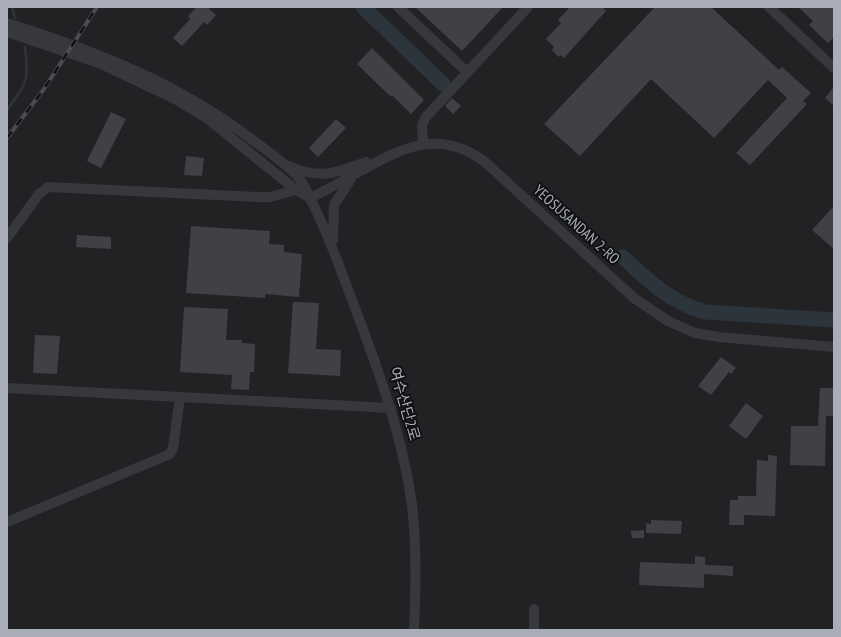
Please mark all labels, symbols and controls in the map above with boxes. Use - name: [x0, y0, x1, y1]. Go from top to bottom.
- street label: YEOSUSANDAN 2-RO: [529, 182, 623, 268]
- street label: 여수산단2로: [385, 365, 423, 443]

